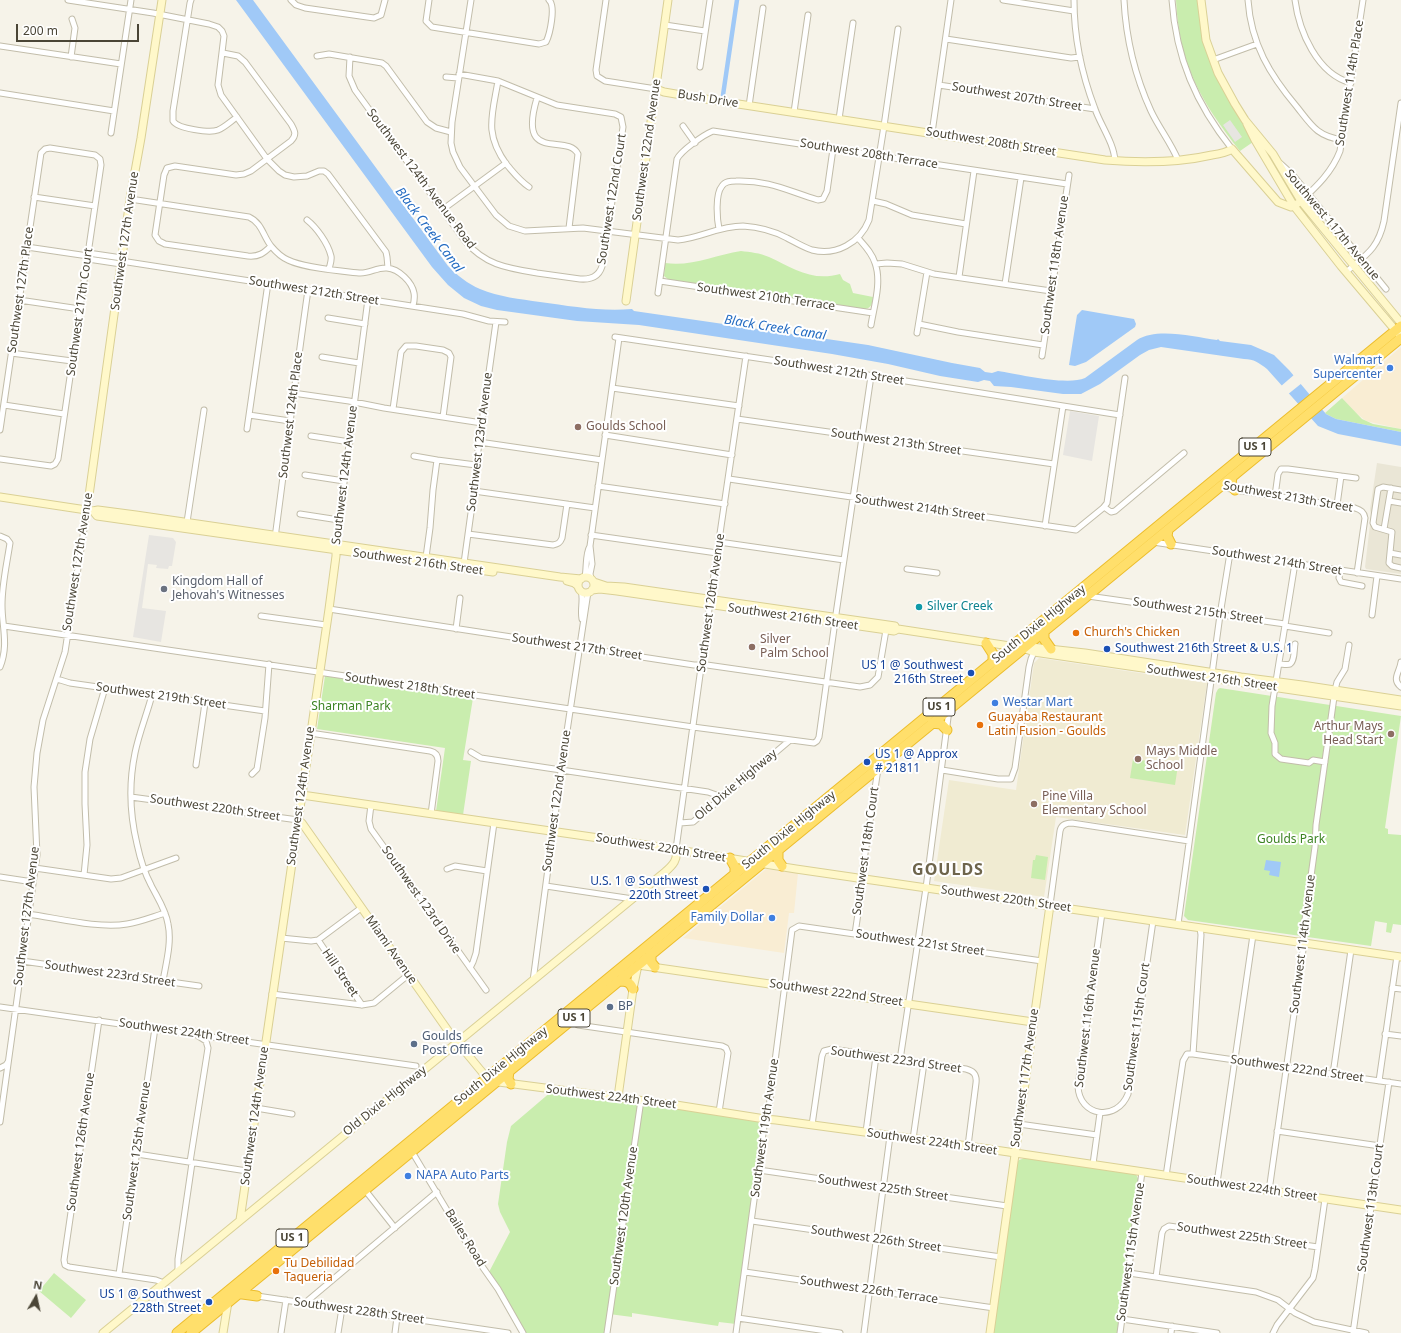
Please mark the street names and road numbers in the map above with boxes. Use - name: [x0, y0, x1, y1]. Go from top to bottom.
- street label: Southwest 114th Place: [1333, 19, 1367, 147]
- street label: Southwest 122nd Avenue: [630, 78, 664, 222]
- street label: Southwest 207th Street: [951, 80, 1083, 114]
- street label: Bush Drive: [677, 87, 739, 111]
- street label: Southwest 124th Avenue Road: [364, 106, 478, 252]
- street label: Southwest 208th Street: [925, 125, 1057, 159]
- street label: Southwest 122nd Court: [595, 132, 629, 266]
- street label: Southwest 208th Terrace: [799, 136, 939, 172]
- street label: Southwest 117th Avenue: [1281, 167, 1383, 283]
- street label: Southwest 127th Avenue: [108, 171, 142, 311]
- street label: Southwest 118th Avenue: [1038, 195, 1072, 335]
- street label: Southwest 127th Place: [5, 226, 37, 354]
- street label: Southwest 217th Court: [64, 247, 96, 377]
- street label: Southwest 212th Street: [248, 274, 380, 308]
- street label: Southwest 210th Terrace: [696, 280, 836, 314]
- street label: Southwest 124th Place: [276, 351, 306, 479]
- street label: Southwest 212th Street: [773, 354, 905, 388]
- street label: Southwest 123rd Avenue: [464, 371, 496, 513]
- street label: Southwest 124th Avenue: [329, 405, 361, 545]
- street label: Southwest 213th Street: [830, 426, 962, 458]
- road number: US 1: [1239, 438, 1271, 456]
- street label: Southwest 213th Street: [1222, 479, 1354, 515]
- street label: Southwest 127th Avenue: [60, 492, 96, 632]
- street label: Southwest 214th Street: [854, 492, 986, 524]
- street label: Southwest 120th Avenue: [694, 533, 728, 673]
- street label: Southwest 214th Street: [1211, 544, 1343, 578]
- street label: Southwest 216th Street: [352, 546, 484, 578]
- street label: South Dixie Highway: [989, 582, 1089, 666]
- street label: Southwest 215th Street: [1132, 595, 1264, 627]
- street label: Southwest 216th Street: [727, 601, 859, 633]
- street label: Southwest 217th Street: [511, 631, 643, 663]
- street label: Southwest 216th Street: [1146, 662, 1278, 694]
- street label: Southwest 218th Street: [344, 670, 476, 702]
- street label: Southwest 219th Street: [95, 680, 227, 712]
- road number: US 1: [923, 698, 955, 716]
- street label: Southwest 124th Avenue: [284, 726, 318, 866]
- street label: Southwest 122nd Avenue: [540, 729, 574, 873]
- street label: Old Dixie Highway: [692, 746, 780, 824]
- street label: Southwest 118th Court: [850, 786, 882, 916]
- street label: South Dixie Highway: [739, 788, 839, 872]
- street label: Southwest 220th Street: [149, 792, 281, 824]
- street label: Southwest 220th Street: [595, 831, 727, 865]
- street label: Southwest 123rd Drive: [378, 843, 464, 957]
- street label: Southwest 127th Avenue: [11, 846, 43, 986]
- street label: Southwest 114th Avenue: [1287, 874, 1319, 1014]
- street label: Southwest 220th Street: [940, 883, 1072, 915]
- street label: Miami Avenue: [362, 913, 420, 987]
- street label: Southwest 221st Street: [855, 927, 985, 959]
- street label: Hill Street: [319, 946, 361, 1000]
- street label: Southwest 116th Avenue: [1072, 948, 1104, 1088]
- street label: Southwest 223rd Street: [44, 958, 176, 990]
- street label: Southwest 115th Court: [1121, 962, 1153, 1092]
- street label: Southwest 222nd Street: [768, 977, 904, 1009]
- street label: Southwest 117th Avenue: [1008, 1008, 1042, 1148]
- road number: US 1: [558, 1009, 590, 1027]
- street label: Southwest 224th Street: [118, 1016, 250, 1048]
- street label: South Dixie Highway: [451, 1024, 551, 1108]
- street label: Southwest 223rd Street: [830, 1044, 962, 1076]
- street label: Southwest 124th Avenue: [238, 1046, 272, 1186]
- street label: Southwest 222nd Street: [1229, 1053, 1365, 1085]
- street label: Southwest 119th Avenue: [748, 1058, 782, 1198]
- street label: Old Dixie Highway: [340, 1063, 430, 1139]
- street label: Southwest 126th Avenue: [64, 1072, 98, 1212]
- street label: Southwest 125th Avenue: [120, 1081, 154, 1221]
- street label: Southwest 224th Street: [545, 1082, 677, 1112]
- street label: Southwest 224th Street: [866, 1126, 998, 1158]
- street label: Southwest 113th Court: [1355, 1143, 1387, 1273]
- street label: Southwest 120th Avenue: [607, 1146, 641, 1286]
- street label: Southwest 225th Street: [817, 1172, 949, 1204]
- street label: Southwest 224th Street: [1186, 1172, 1318, 1204]
- street label: Southwest 115th Avenue: [1114, 1182, 1148, 1322]
- street label: Bailes Road: [442, 1207, 488, 1269]
- street label: Southwest 225th Street: [1176, 1220, 1308, 1252]
- street label: Southwest 226th Street: [810, 1223, 942, 1255]
- road number: US 1: [276, 1229, 308, 1247]
- street label: Southwest 226th Terrace: [799, 1273, 939, 1307]
- street label: Southwest 228th Street: [293, 1295, 425, 1327]

